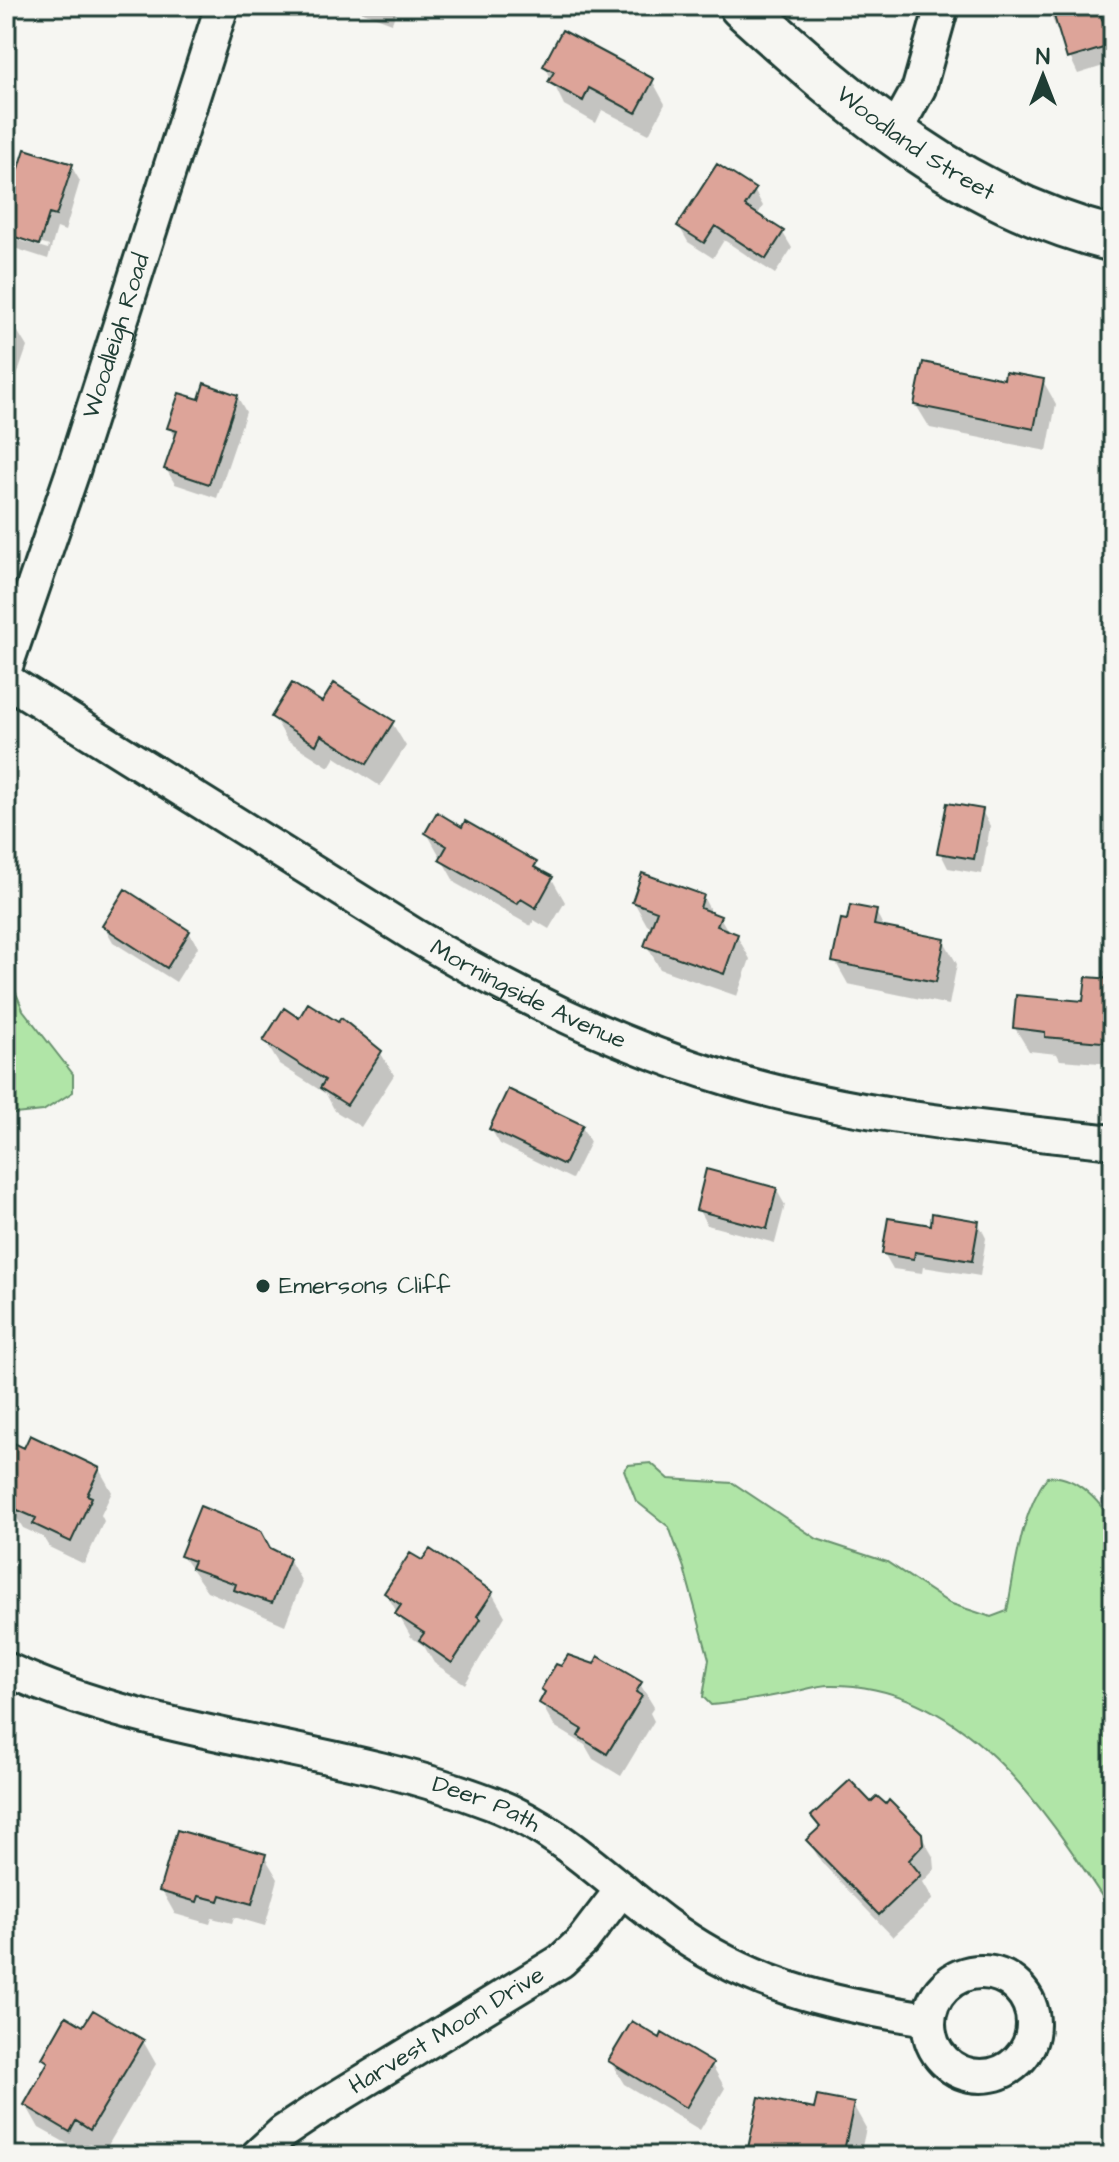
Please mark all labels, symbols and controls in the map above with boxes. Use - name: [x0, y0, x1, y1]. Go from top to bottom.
- north arrow: [1003, 36, 1083, 116]
- text: N: [1036, 42, 1050, 73]
- street label: Woodland Street: [829, 78, 1001, 210]
- street label: Woodleigh Road: [74, 249, 159, 423]
- street label: Morningside Avenue: [424, 931, 631, 1058]
- place label: Emersons Cliff: [279, 1269, 451, 1303]
- marker: Emersons Cliff: [254, 1277, 272, 1295]
- street label: Deer Path: [428, 1767, 547, 1841]
- street label: Harvest Moon Drive: [343, 1958, 551, 2103]

